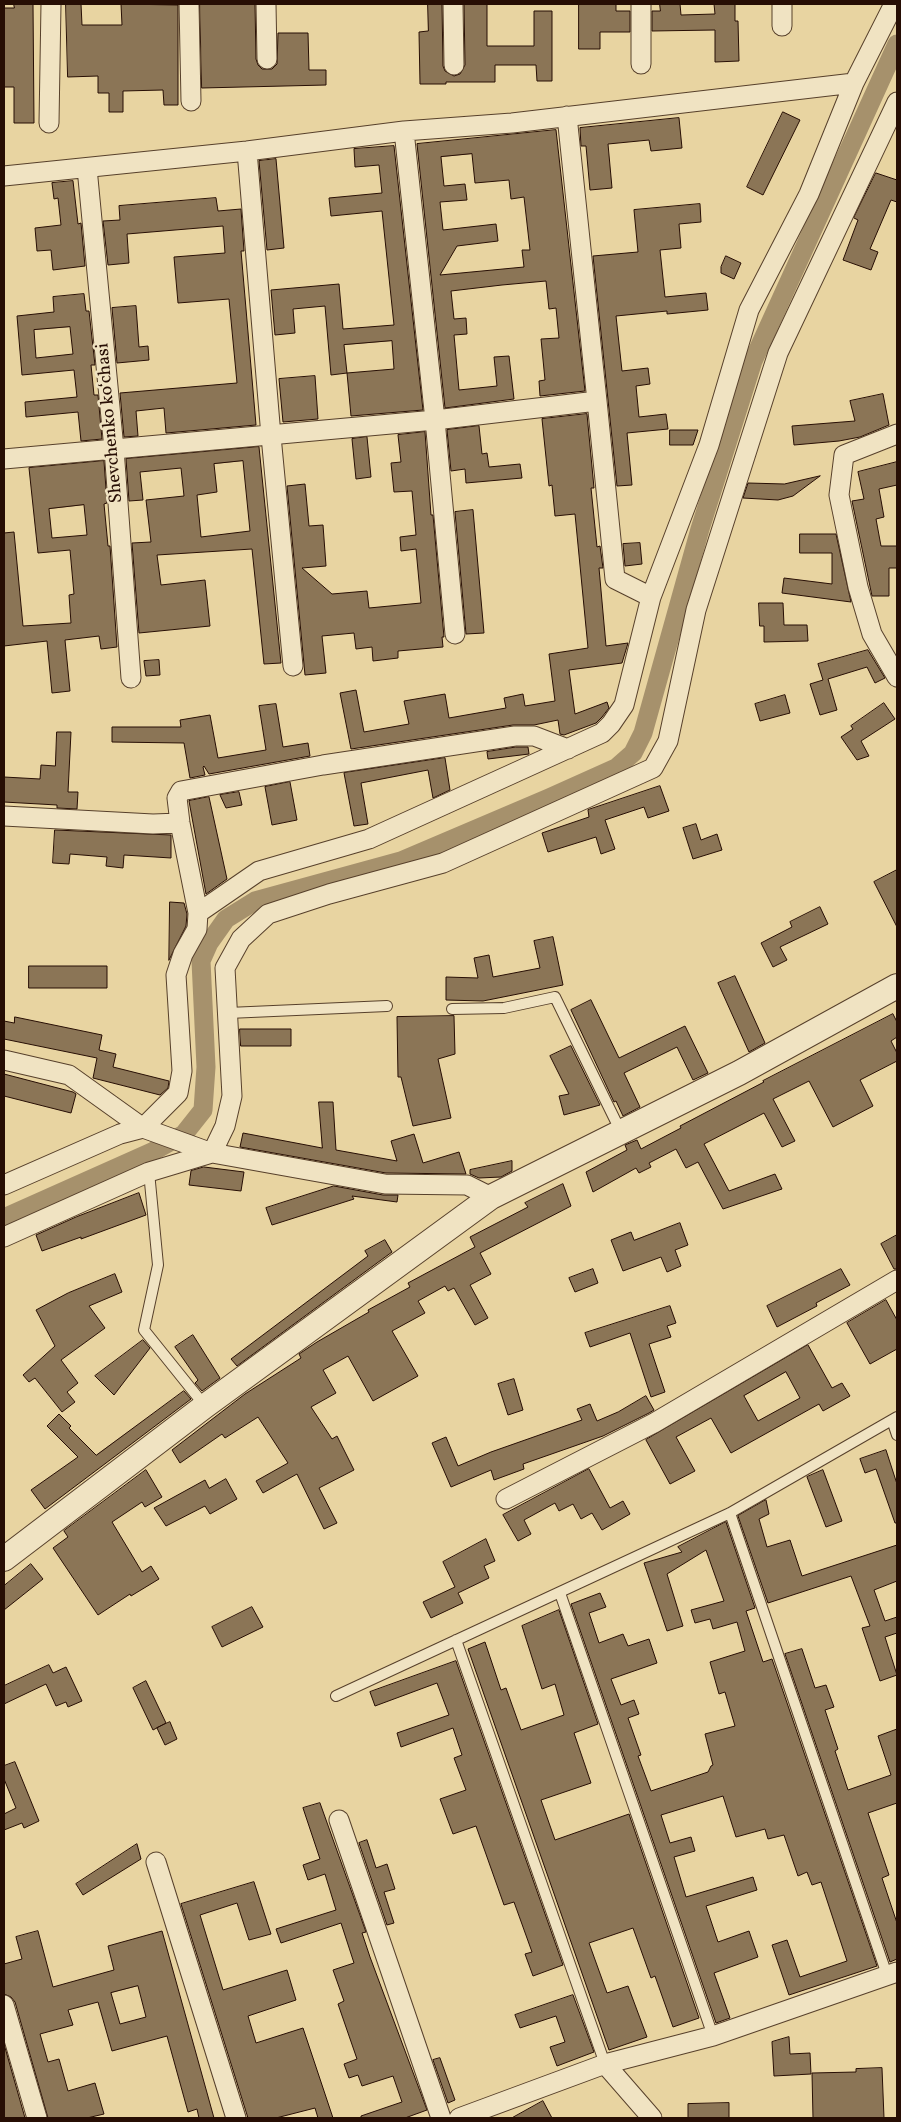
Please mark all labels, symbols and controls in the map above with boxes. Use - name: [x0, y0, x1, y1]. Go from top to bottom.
- street label: Shevchenko koʻchasi: [93, 342, 129, 504]

